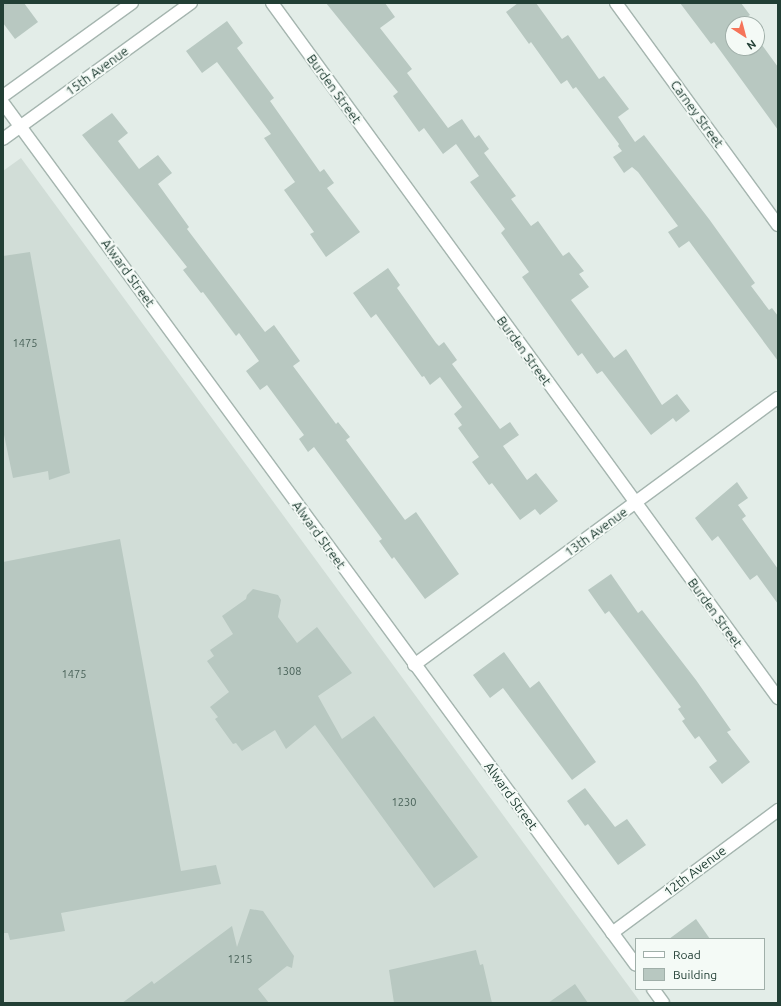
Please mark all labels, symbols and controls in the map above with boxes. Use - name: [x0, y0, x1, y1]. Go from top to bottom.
- north arrow: [725, 16, 765, 56]
- text: N: [745, 38, 758, 52]
- street label: 15th Avenue: [62, 43, 132, 99]
- street label: Burden Street: [304, 51, 364, 127]
- street label: Carney Street: [667, 77, 727, 151]
- street label: Alward Street: [98, 236, 158, 310]
- street label: Burden Street: [494, 313, 554, 389]
- house number: 1475: [13, 336, 37, 350]
- street label: Alward Street: [289, 498, 349, 572]
- street label: 13th Avenue: [561, 504, 631, 560]
- street label: Burden Street: [685, 575, 745, 651]
- house number: 1308: [277, 664, 301, 678]
- house number: 1475: [62, 667, 86, 681]
- street label: Alward Street: [481, 759, 541, 833]
- house number: 1230: [392, 795, 416, 809]
- street label: 12th Avenue: [661, 843, 729, 899]
- legend: [635, 938, 765, 990]
- text: Road: [673, 948, 701, 961]
- house number: 1215: [228, 952, 252, 966]
- text: Building: [673, 968, 717, 981]

